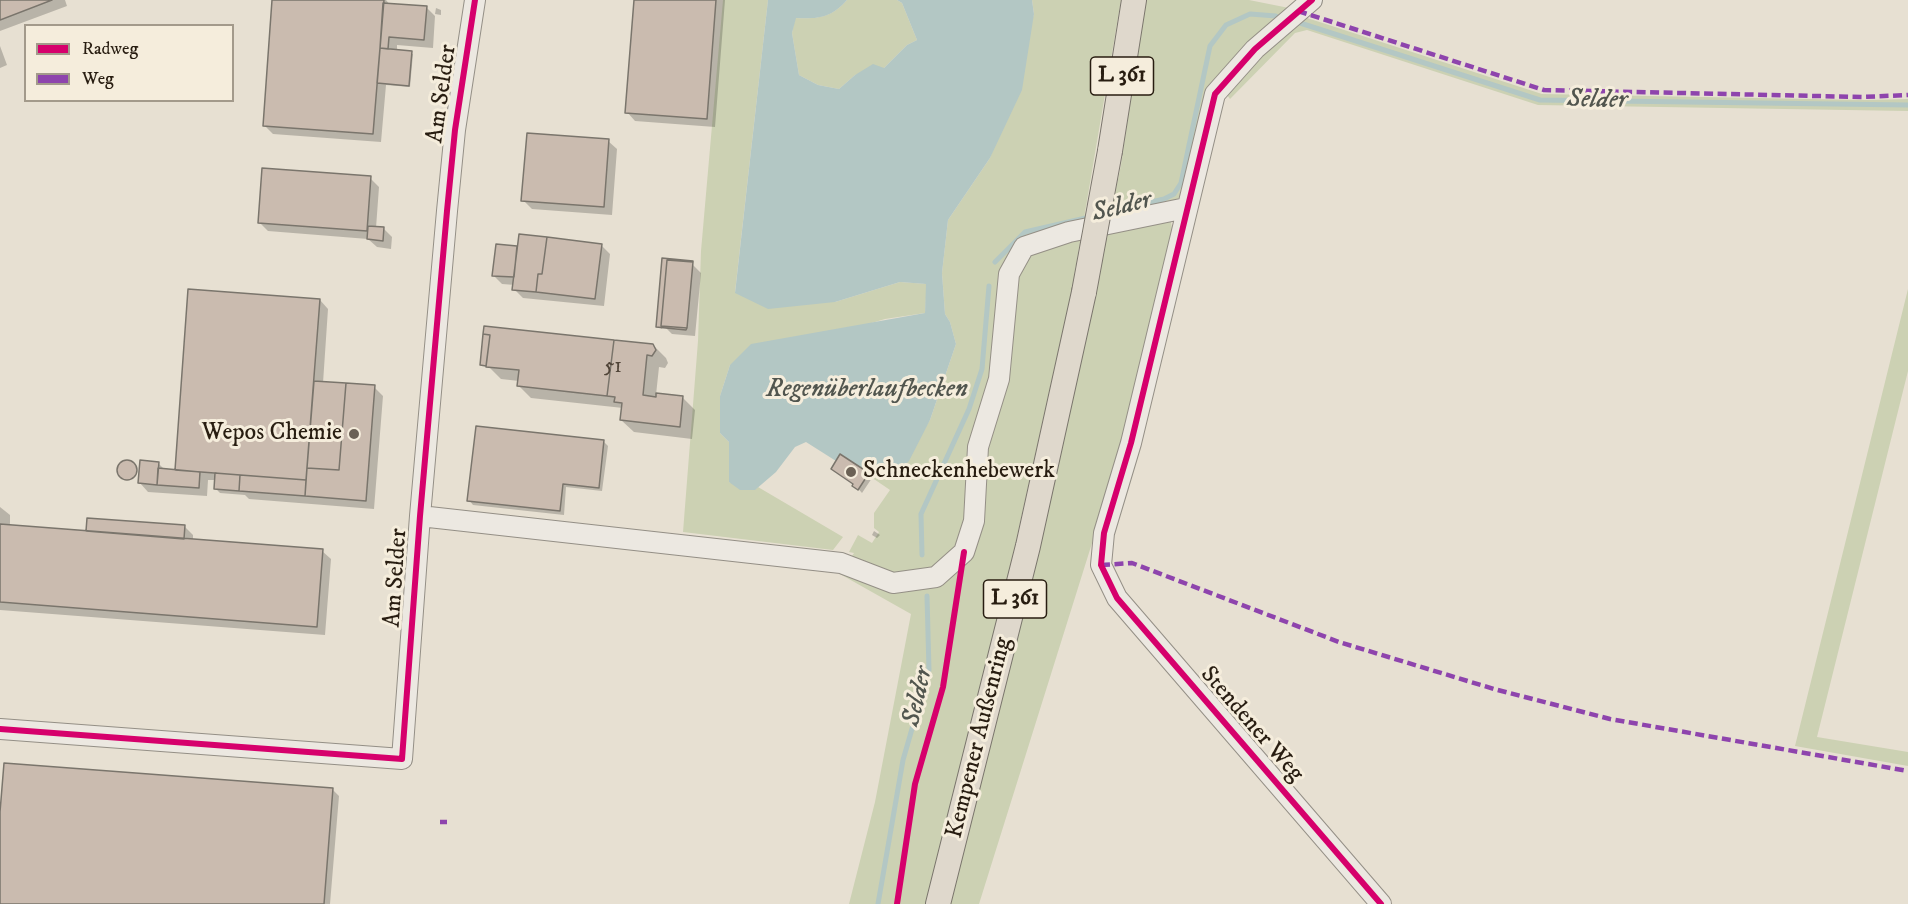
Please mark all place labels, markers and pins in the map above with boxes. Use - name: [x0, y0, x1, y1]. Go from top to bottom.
- place label: Wepos Chemie: [202, 420, 342, 448]
- marker: Wepos Chemie: [347, 427, 361, 441]
- place label: Schneckenhebewerk: [863, 458, 1055, 486]
- marker: Schneckenhebewerk: [844, 465, 858, 479]

